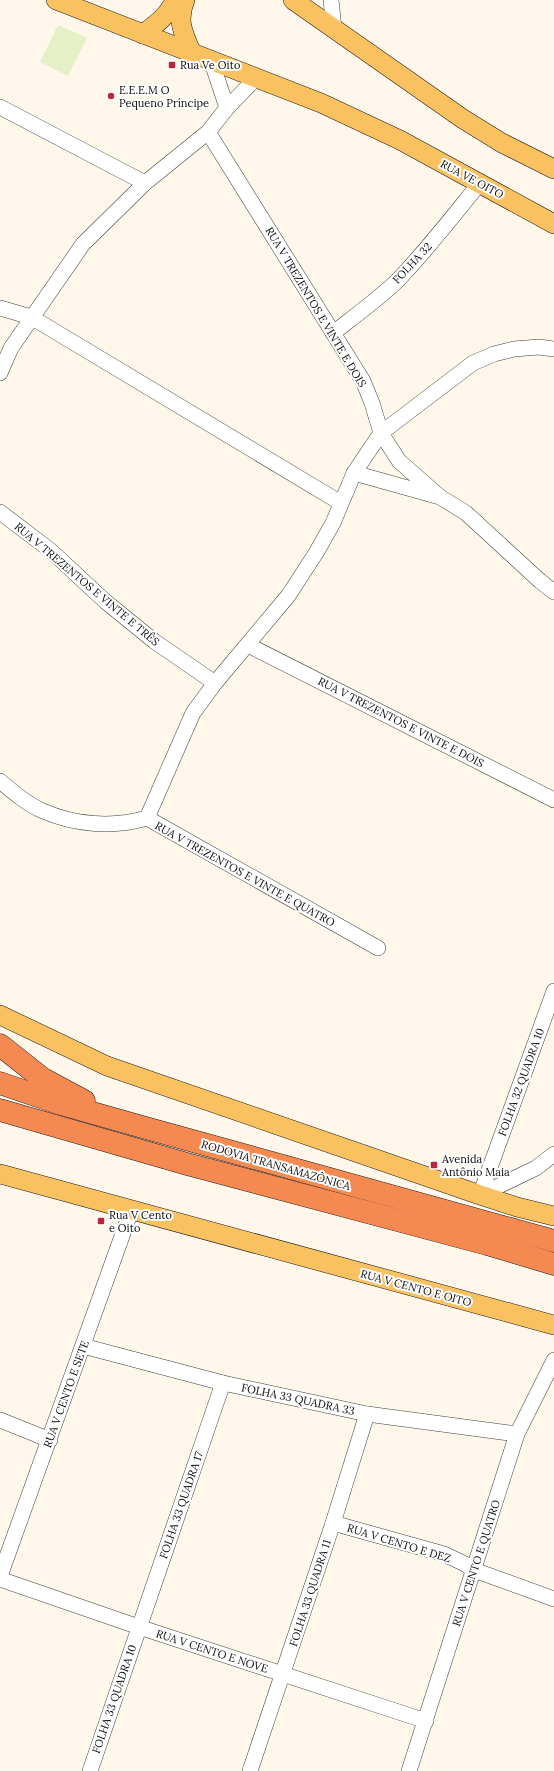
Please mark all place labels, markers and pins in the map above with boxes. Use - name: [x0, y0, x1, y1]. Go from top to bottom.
- place label: Rua Ve Oito: [180, 58, 240, 72]
- marker: Rua Ve Oito: [167, 60, 177, 70]
- place label: E.E.E.M O Pequeno Príncipe: [119, 83, 209, 110]
- marker: E.E.E.M O Pequeno Príncipe: [106, 91, 116, 101]
- place label: Avenida Antônio Maia: [441, 1152, 510, 1179]
- marker: Avenida Antônio Maia: [429, 1160, 439, 1170]
- place label: Rua V Cento e Oito: [109, 1208, 172, 1235]
- marker: Rua V Cento e Oito: [96, 1216, 106, 1226]

